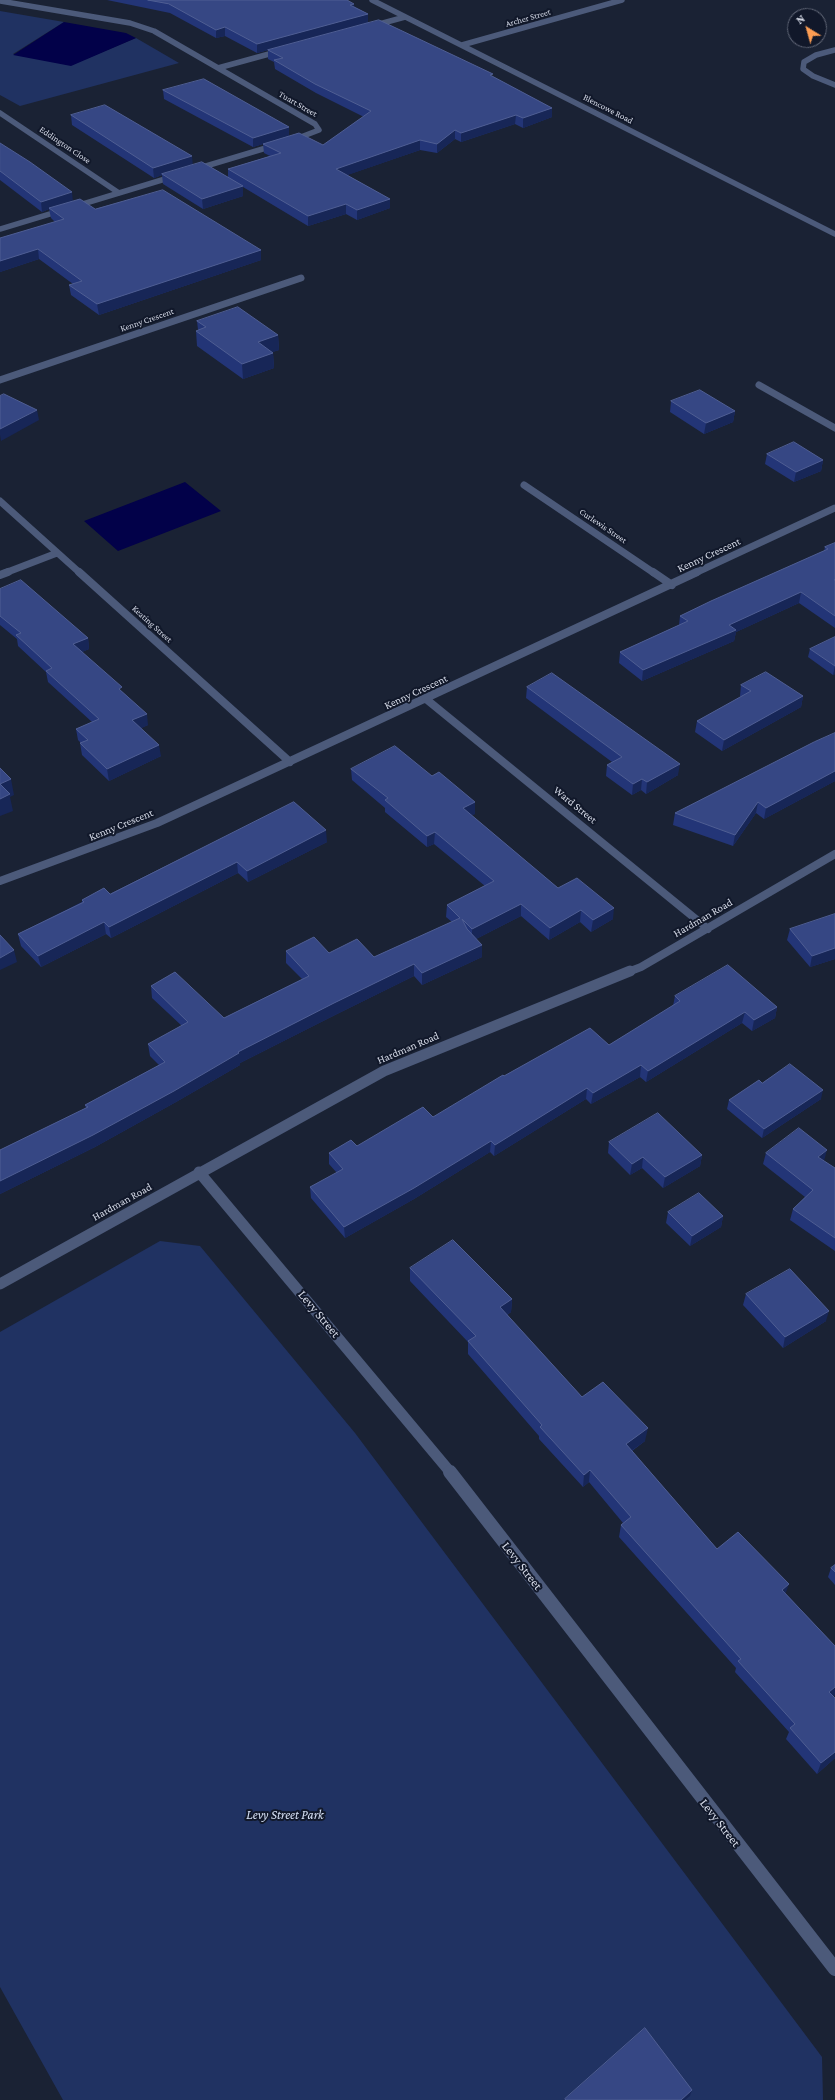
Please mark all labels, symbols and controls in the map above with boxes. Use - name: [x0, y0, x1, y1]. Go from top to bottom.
- street label: Archer Street: [504, 6, 552, 30]
- north arrow: [787, 8, 827, 48]
- text: N: [794, 12, 807, 26]
- street label: Tuart Street: [277, 89, 319, 119]
- street label: Blencowe Road: [581, 92, 635, 126]
- street label: Eddington Close: [37, 124, 93, 166]
- street label: Kenny Crescent: [119, 306, 175, 334]
- street label: Curlewis Street: [577, 506, 629, 546]
- street label: Kenny Crescent: [675, 535, 743, 575]
- street label: Keating Street: [130, 603, 174, 645]
- street label: Kenny Crescent: [382, 672, 450, 712]
- street label: Ward Street: [551, 784, 599, 826]
- street label: Kenny Crescent: [87, 806, 155, 844]
- street label: Hardman Road: [671, 896, 735, 940]
- street label: Hardman Road: [375, 1029, 441, 1067]
- street label: Hardman Road: [90, 1180, 154, 1224]
- street label: Levy Street: [295, 1287, 343, 1341]
- street label: Levy Street: [498, 1539, 546, 1593]
- street label: Levy Street: [696, 1796, 744, 1850]
- park label: Levy Street Park: [246, 1807, 324, 1823]

